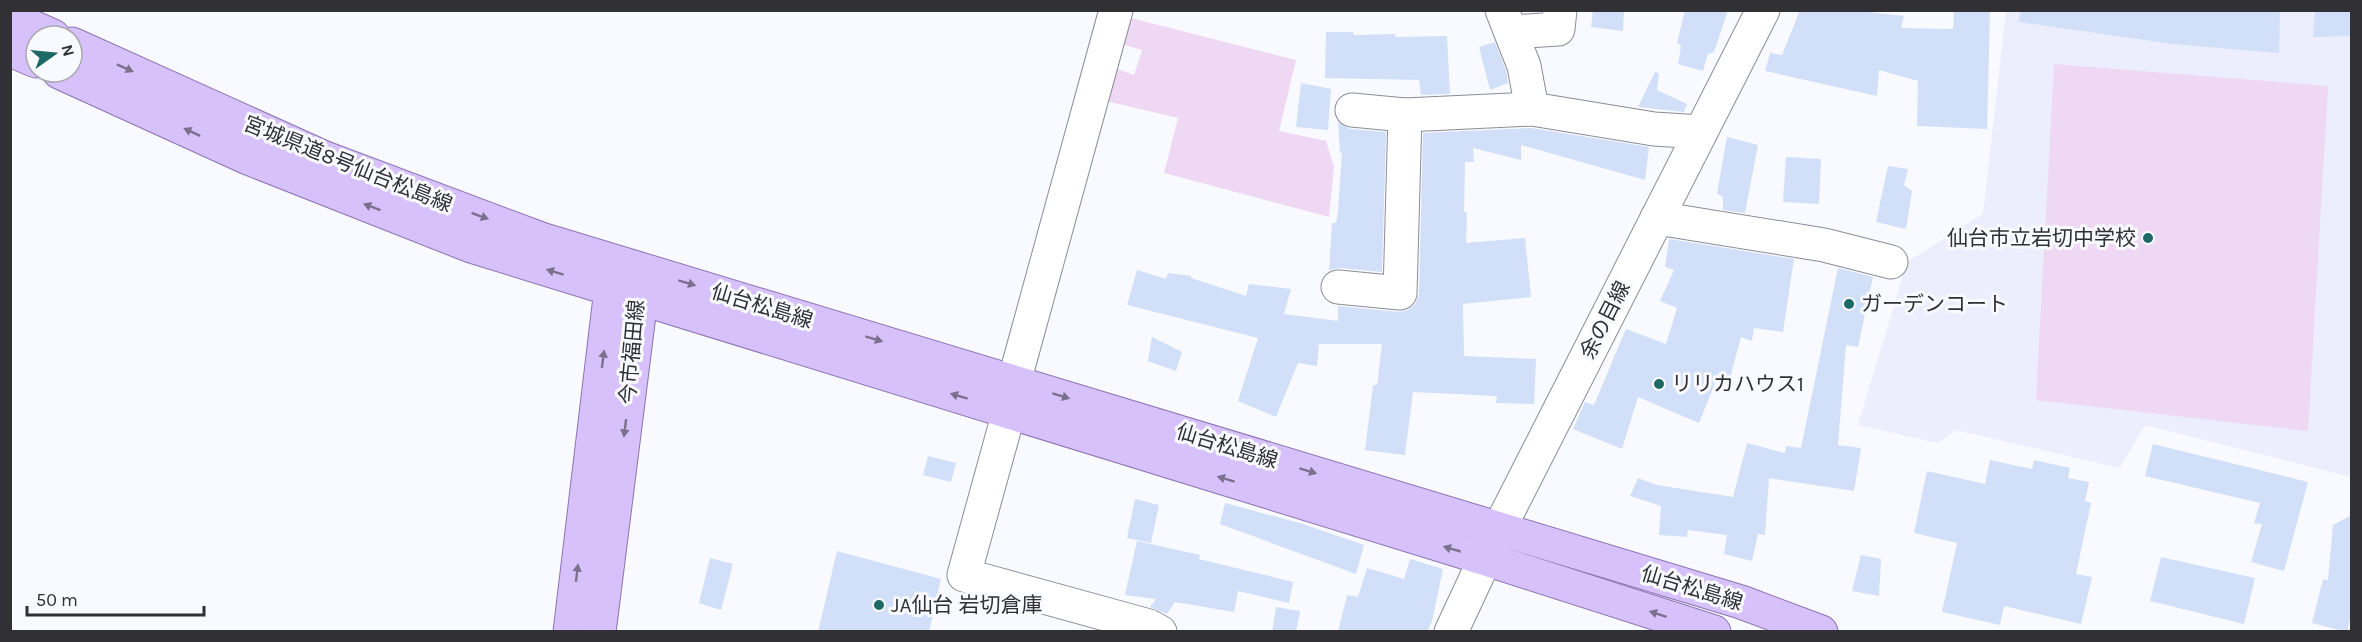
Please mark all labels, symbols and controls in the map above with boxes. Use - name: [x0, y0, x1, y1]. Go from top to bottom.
- north arrow: [24, 24, 84, 84]
- text: N: [57, 42, 79, 58]
- one-way arrow: [117, 64, 134, 73]
- street label: 宮城県道8号仙台松島線: [240, 111, 456, 217]
- one-way arrow: [183, 128, 200, 137]
- one-way arrow: [363, 202, 381, 211]
- one-way arrow: [471, 211, 489, 221]
- place label: 仙台市立岩切中学校: [1947, 226, 2136, 250]
- marker: 仙台市立岩切中学校: [2141, 231, 2155, 245]
- one-way arrow: [546, 267, 564, 276]
- street label: 余の目線: [1575, 277, 1635, 363]
- one-way arrow: [678, 279, 696, 288]
- street label: 仙台松島線: [708, 279, 816, 333]
- place label: ガーデンコート: [1861, 292, 2008, 316]
- marker: ガーデンコート: [1842, 297, 1856, 311]
- street label: 今市福田線: [615, 299, 649, 405]
- one-way arrow: [865, 335, 883, 344]
- one-way arrow: [598, 349, 608, 368]
- place label: リリカハウス1: [1671, 372, 1804, 396]
- marker: リリカハウス1: [1652, 377, 1666, 391]
- one-way arrow: [950, 391, 968, 400]
- one-way arrow: [1052, 392, 1070, 401]
- one-way arrow: [620, 418, 629, 437]
- street label: 仙台松島線: [1173, 419, 1281, 473]
- one-way arrow: [1299, 467, 1317, 476]
- one-way arrow: [1217, 474, 1235, 483]
- one-way arrow: [1443, 544, 1461, 553]
- street label: 仙台松島線: [1638, 561, 1746, 615]
- one-way arrow: [572, 564, 582, 583]
- scale bar: [27, 579, 204, 617]
- text: 50 m: [36, 589, 78, 611]
- place label: JA仙台 岩切倉庫: [891, 593, 1043, 617]
- marker: JA仙台 岩切倉庫: [872, 598, 886, 612]
- one-way arrow: [1649, 608, 1667, 618]

